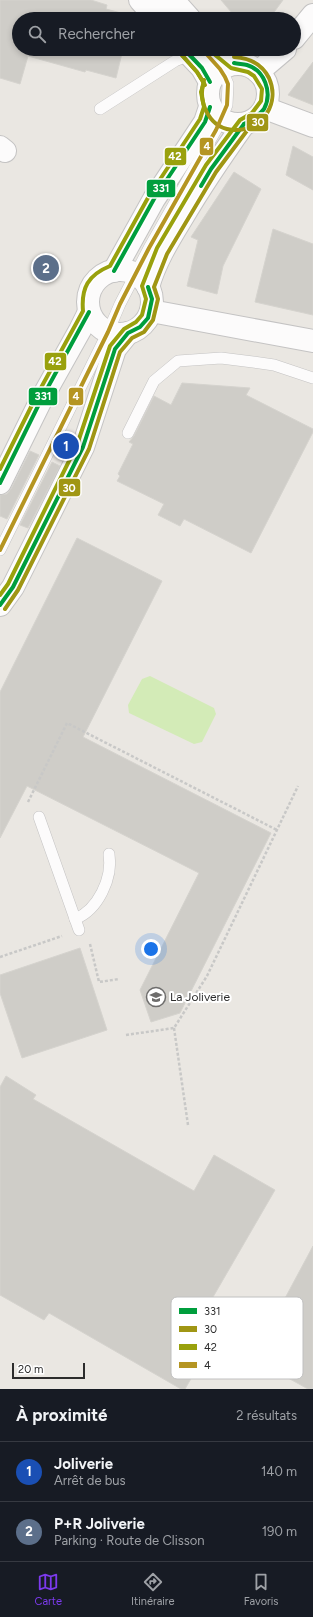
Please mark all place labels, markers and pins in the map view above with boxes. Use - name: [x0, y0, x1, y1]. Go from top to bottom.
- pin: 2: [33, 253, 59, 283]
- pin: 1: [53, 431, 79, 461]
- school or university icon: La Joliverie: [145, 986, 167, 1008]
- place label: La Joliverie: [170, 990, 230, 1004]

